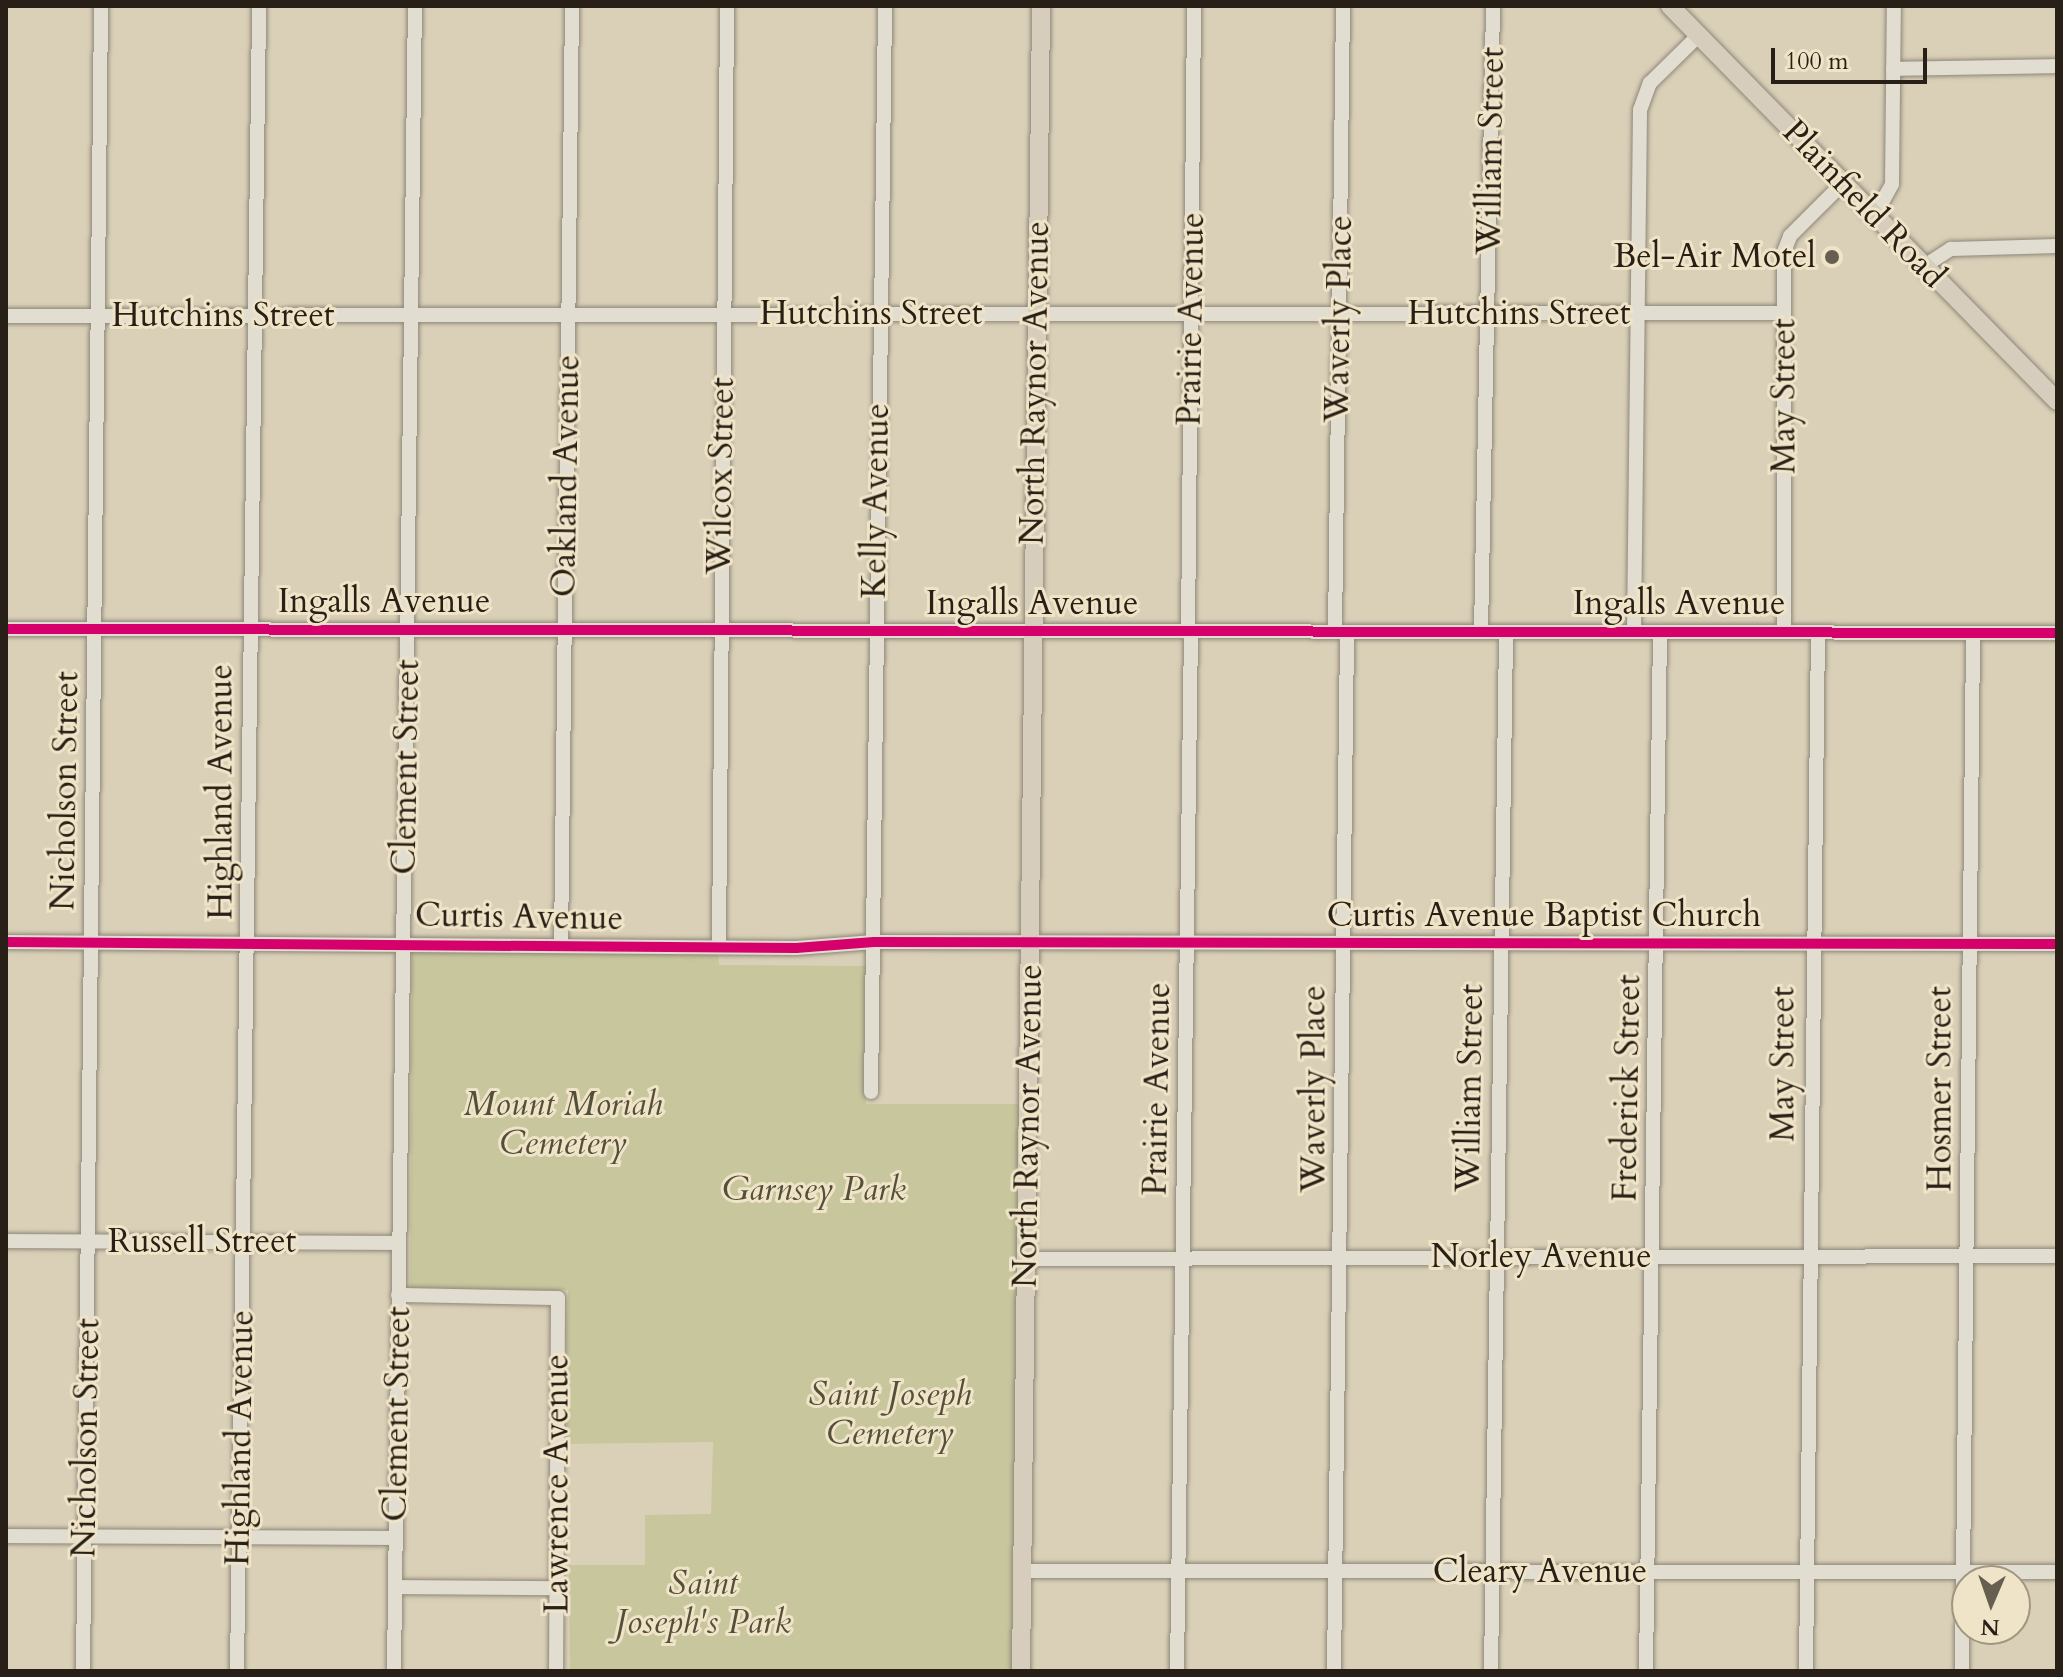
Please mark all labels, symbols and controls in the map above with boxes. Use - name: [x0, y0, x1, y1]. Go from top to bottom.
- scale bar: [1775, 32, 1931, 82]
- text: 100 m: [1785, 45, 1849, 78]
- street label: William Street: [1469, 46, 1513, 256]
- street label: Plainfield Road: [1774, 112, 1954, 296]
- street label: Prairie Avenue: [1169, 212, 1213, 426]
- street label: Waverly Place: [1317, 215, 1361, 423]
- street label: North Raynor Avenue: [1012, 221, 1058, 545]
- place label: Bel-Air Motel: [1613, 237, 1816, 277]
- marker: Bel-Air Motel: [1823, 248, 1841, 266]
- street label: Hutchins Street: [759, 294, 983, 334]
- street label: Hutchins Street: [1407, 294, 1631, 334]
- street label: Hutchins Street: [111, 296, 335, 336]
- street label: May Street: [1764, 318, 1804, 474]
- street label: Oakland Avenue: [543, 354, 589, 598]
- street label: Wilcox Street: [699, 377, 743, 575]
- street label: Kelly Avenue: [854, 403, 898, 599]
- street label: Ingalls Avenue: [278, 582, 490, 622]
- street label: Ingalls Avenue: [926, 584, 1138, 624]
- street label: Ingalls Avenue: [1573, 584, 1785, 624]
- street label: Clement Street: [384, 659, 428, 875]
- street label: Highland Avenue: [201, 664, 241, 920]
- street label: Nicholson Street: [43, 671, 87, 911]
- street label: Curtis Avenue: [415, 895, 623, 939]
- street label: Curtis Avenue Baptist Church: [1327, 896, 1761, 936]
- street label: North Raynor Avenue: [1005, 964, 1051, 1288]
- street label: Frederick Street: [1605, 974, 1649, 1202]
- street label: Prairie Avenue: [1135, 982, 1179, 1196]
- street label: William Street: [1448, 983, 1492, 1193]
- street label: Waverly Place: [1294, 985, 1334, 1193]
- street label: May Street: [1763, 986, 1803, 1142]
- street label: Hosmer Street: [1920, 986, 1960, 1192]
- park label: Mount Moriah Cemetery: [463, 1084, 663, 1164]
- park label: Garnsey Park: [722, 1170, 906, 1210]
- street label: Russell Street: [108, 1222, 296, 1262]
- street label: Norley Avenue: [1430, 1237, 1652, 1277]
- street label: Clement Street: [375, 1306, 419, 1522]
- street label: Highland Avenue: [217, 1310, 263, 1566]
- street label: Nicholson Street: [64, 1318, 108, 1558]
- street label: Lawrence Avenue: [537, 1354, 577, 1614]
- park label: Saint Joseph Cemetery: [809, 1374, 971, 1454]
- street label: Cleary Avenue: [1433, 1552, 1647, 1592]
- park label: Saint Joseph's Park: [615, 1563, 791, 1642]
- north arrow: [1951, 1565, 2031, 1645]
- text: N: [1980, 1612, 2000, 1642]

